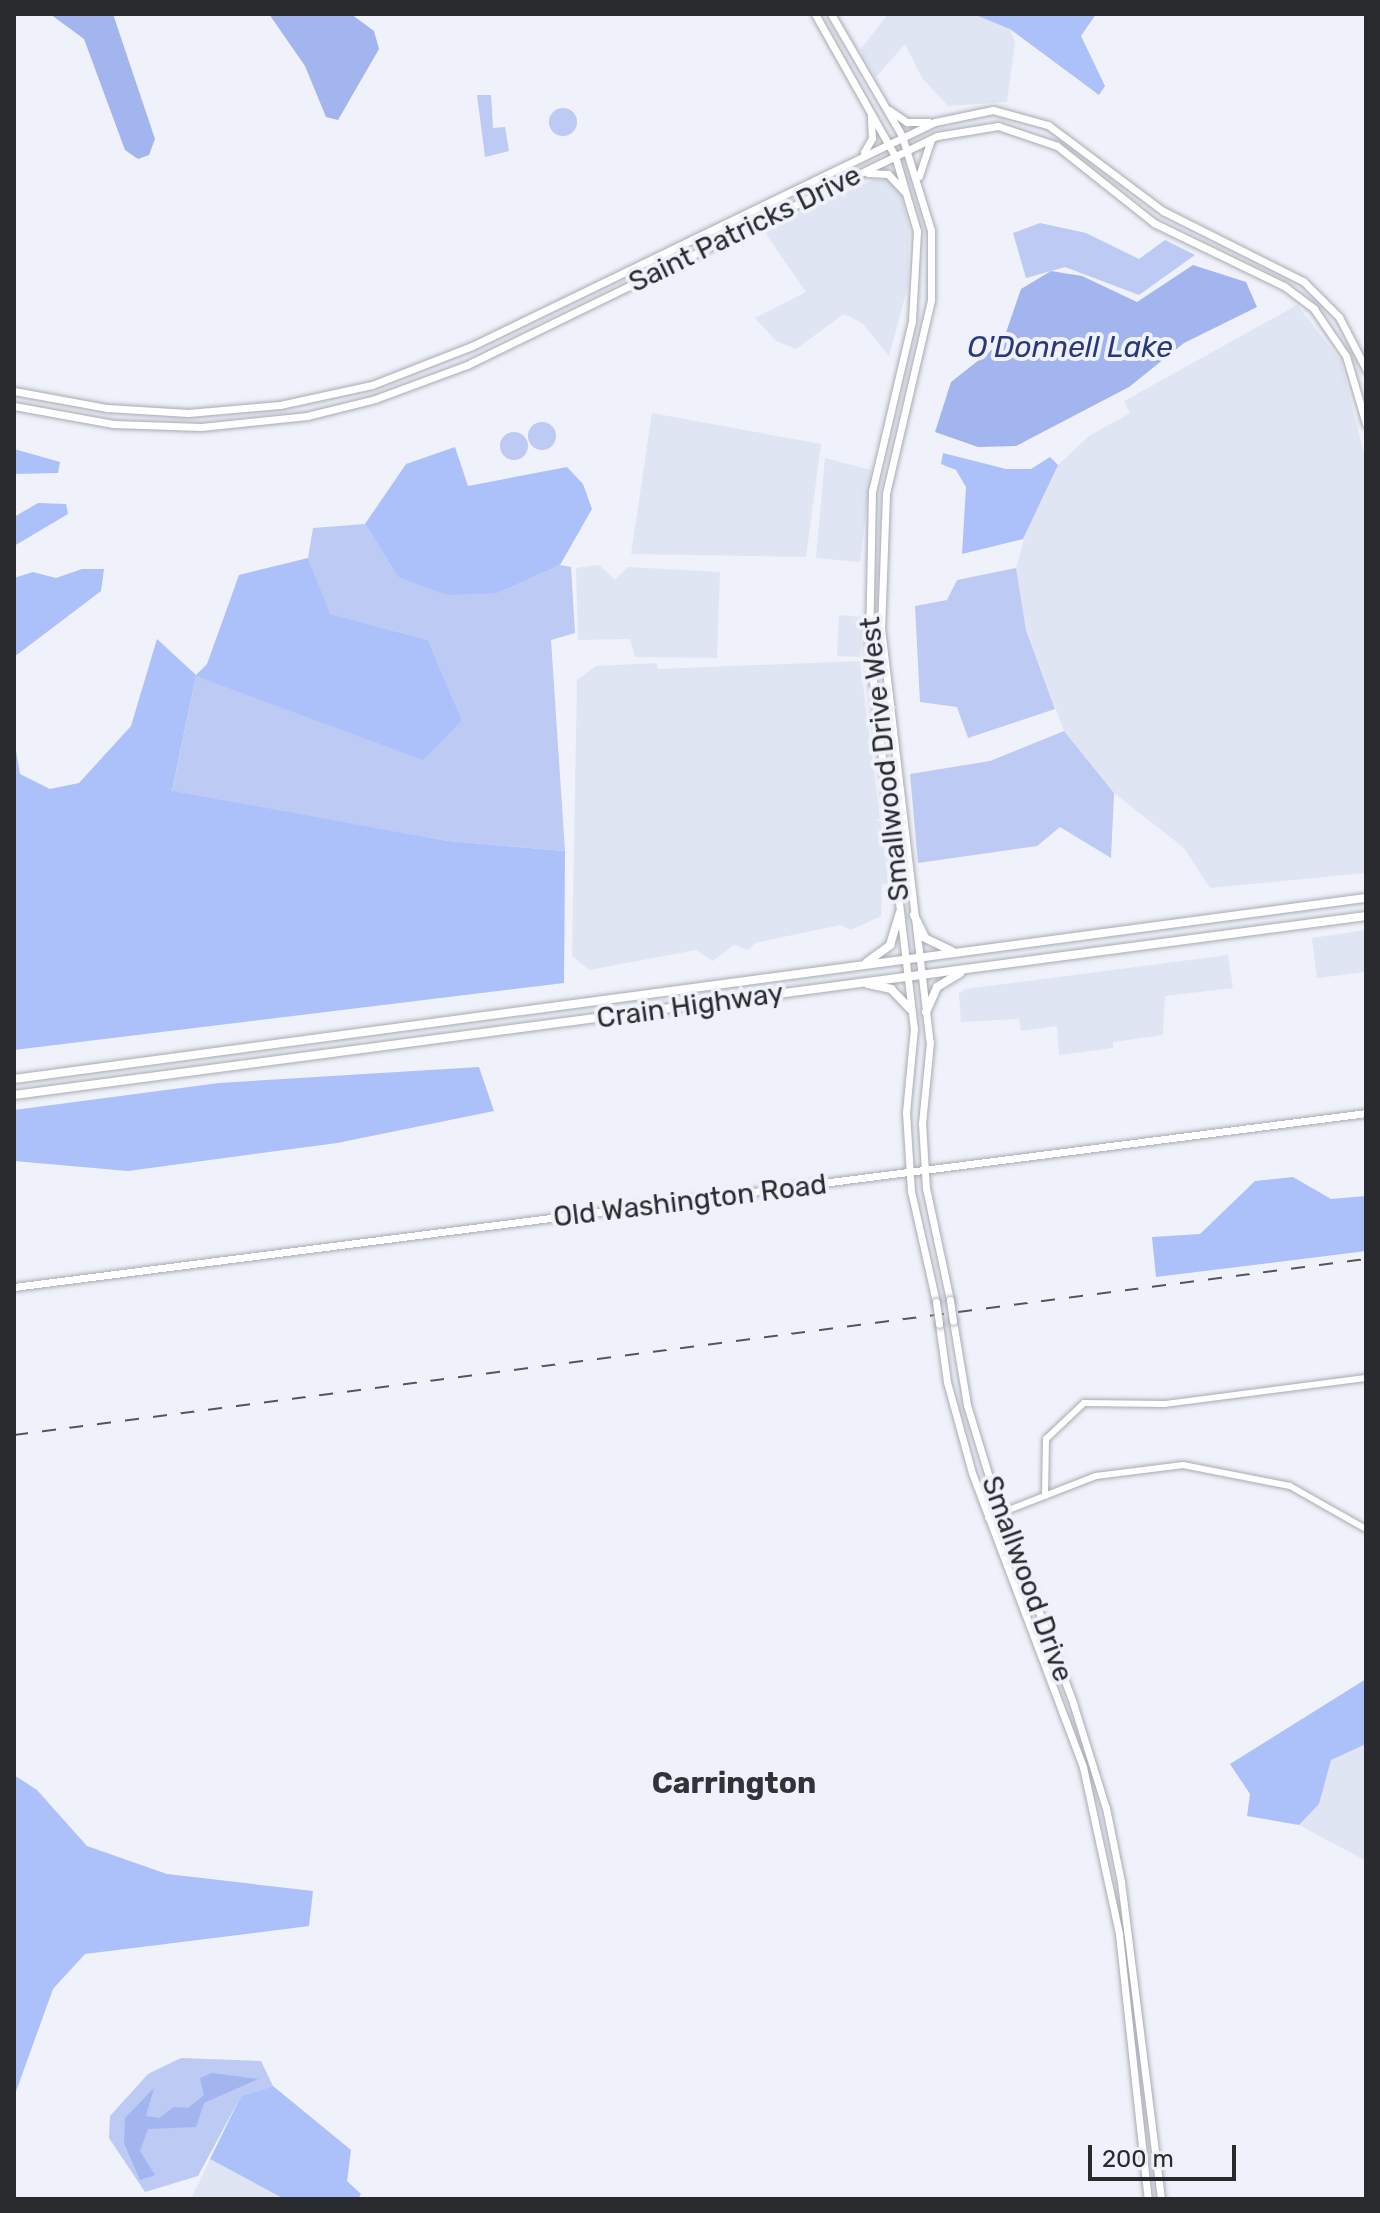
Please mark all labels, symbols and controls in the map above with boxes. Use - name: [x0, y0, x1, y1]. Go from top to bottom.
- street label: Saint Patricks Drive: [624, 158, 866, 300]
- water label: O'Donnell Lake: [967, 329, 1173, 365]
- street label: Smallwood Drive West: [853, 615, 917, 903]
- street label: Crain Highway: [595, 976, 785, 1036]
- street label: Old Washington Road: [551, 1168, 829, 1234]
- street label: Smallwood Drive: [974, 1472, 1080, 1686]
- district label: Carrington: [652, 1765, 816, 1801]
- scale bar: [1092, 2129, 1240, 2179]
- text: 200 m: [1102, 2145, 1174, 2173]

